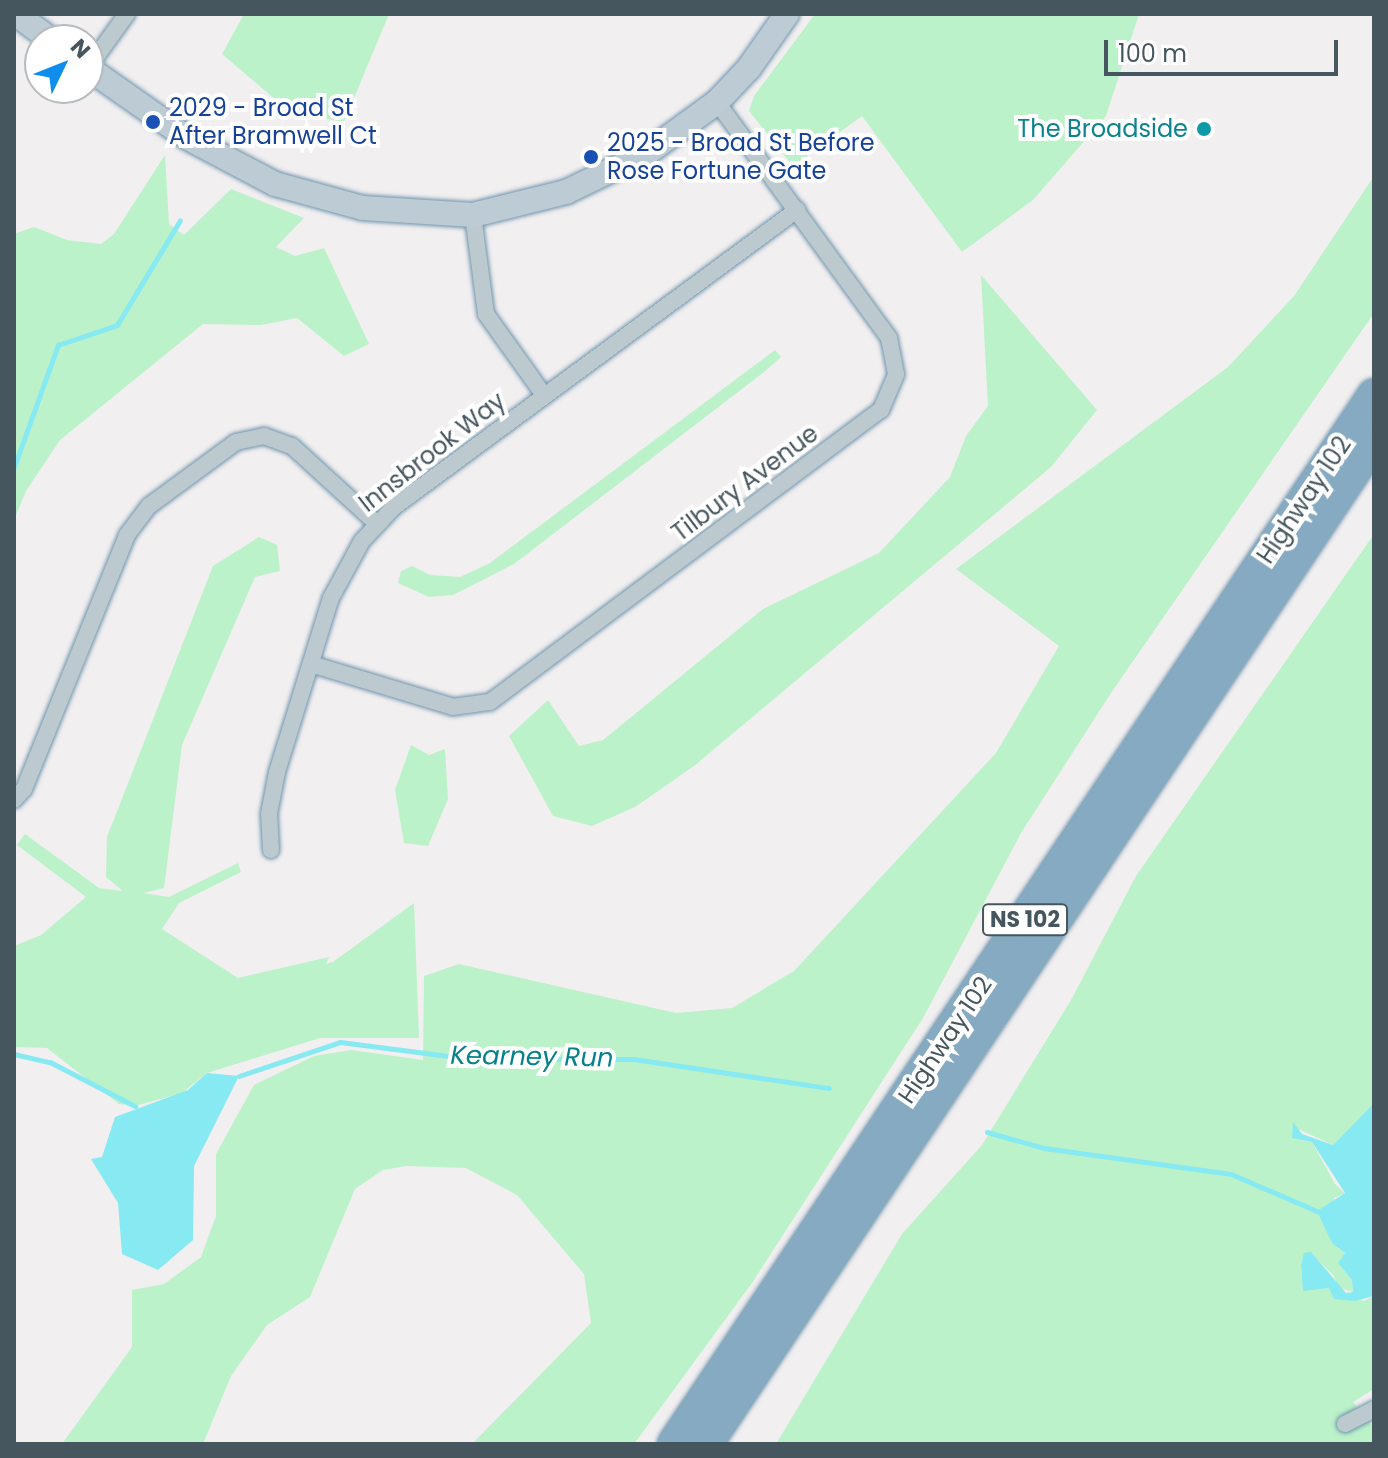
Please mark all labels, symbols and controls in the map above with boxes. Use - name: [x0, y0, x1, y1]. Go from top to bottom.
- north arrow: [24, 24, 104, 104]
- scale bar: [1108, 24, 1342, 74]
- text: N: [63, 32, 97, 65]
- text: 100 m: [1118, 37, 1187, 70]
- place label: 2029 - Broad St After Bramwell Ct: [169, 94, 377, 150]
- marker: 2029 - Broad St After Bramwell Ct: [144, 113, 162, 131]
- place label: The Broadside: [1017, 115, 1188, 143]
- marker: The Broadside: [1195, 120, 1213, 138]
- place label: 2025 - Broad St Before Rose Fortune Gate: [607, 129, 875, 185]
- marker: 2025 - Broad St Before Rose Fortune Gate: [582, 148, 600, 166]
- street label: Innsbrook Way: [353, 386, 511, 518]
- street label: Tilbury Avenue: [666, 419, 824, 547]
- street label: Highway 102: [1251, 431, 1357, 569]
- road number: NS 102: [981, 902, 1069, 938]
- street label: Highway 102: [892, 971, 998, 1109]
- water label: Kearney Run: [450, 1040, 614, 1074]

